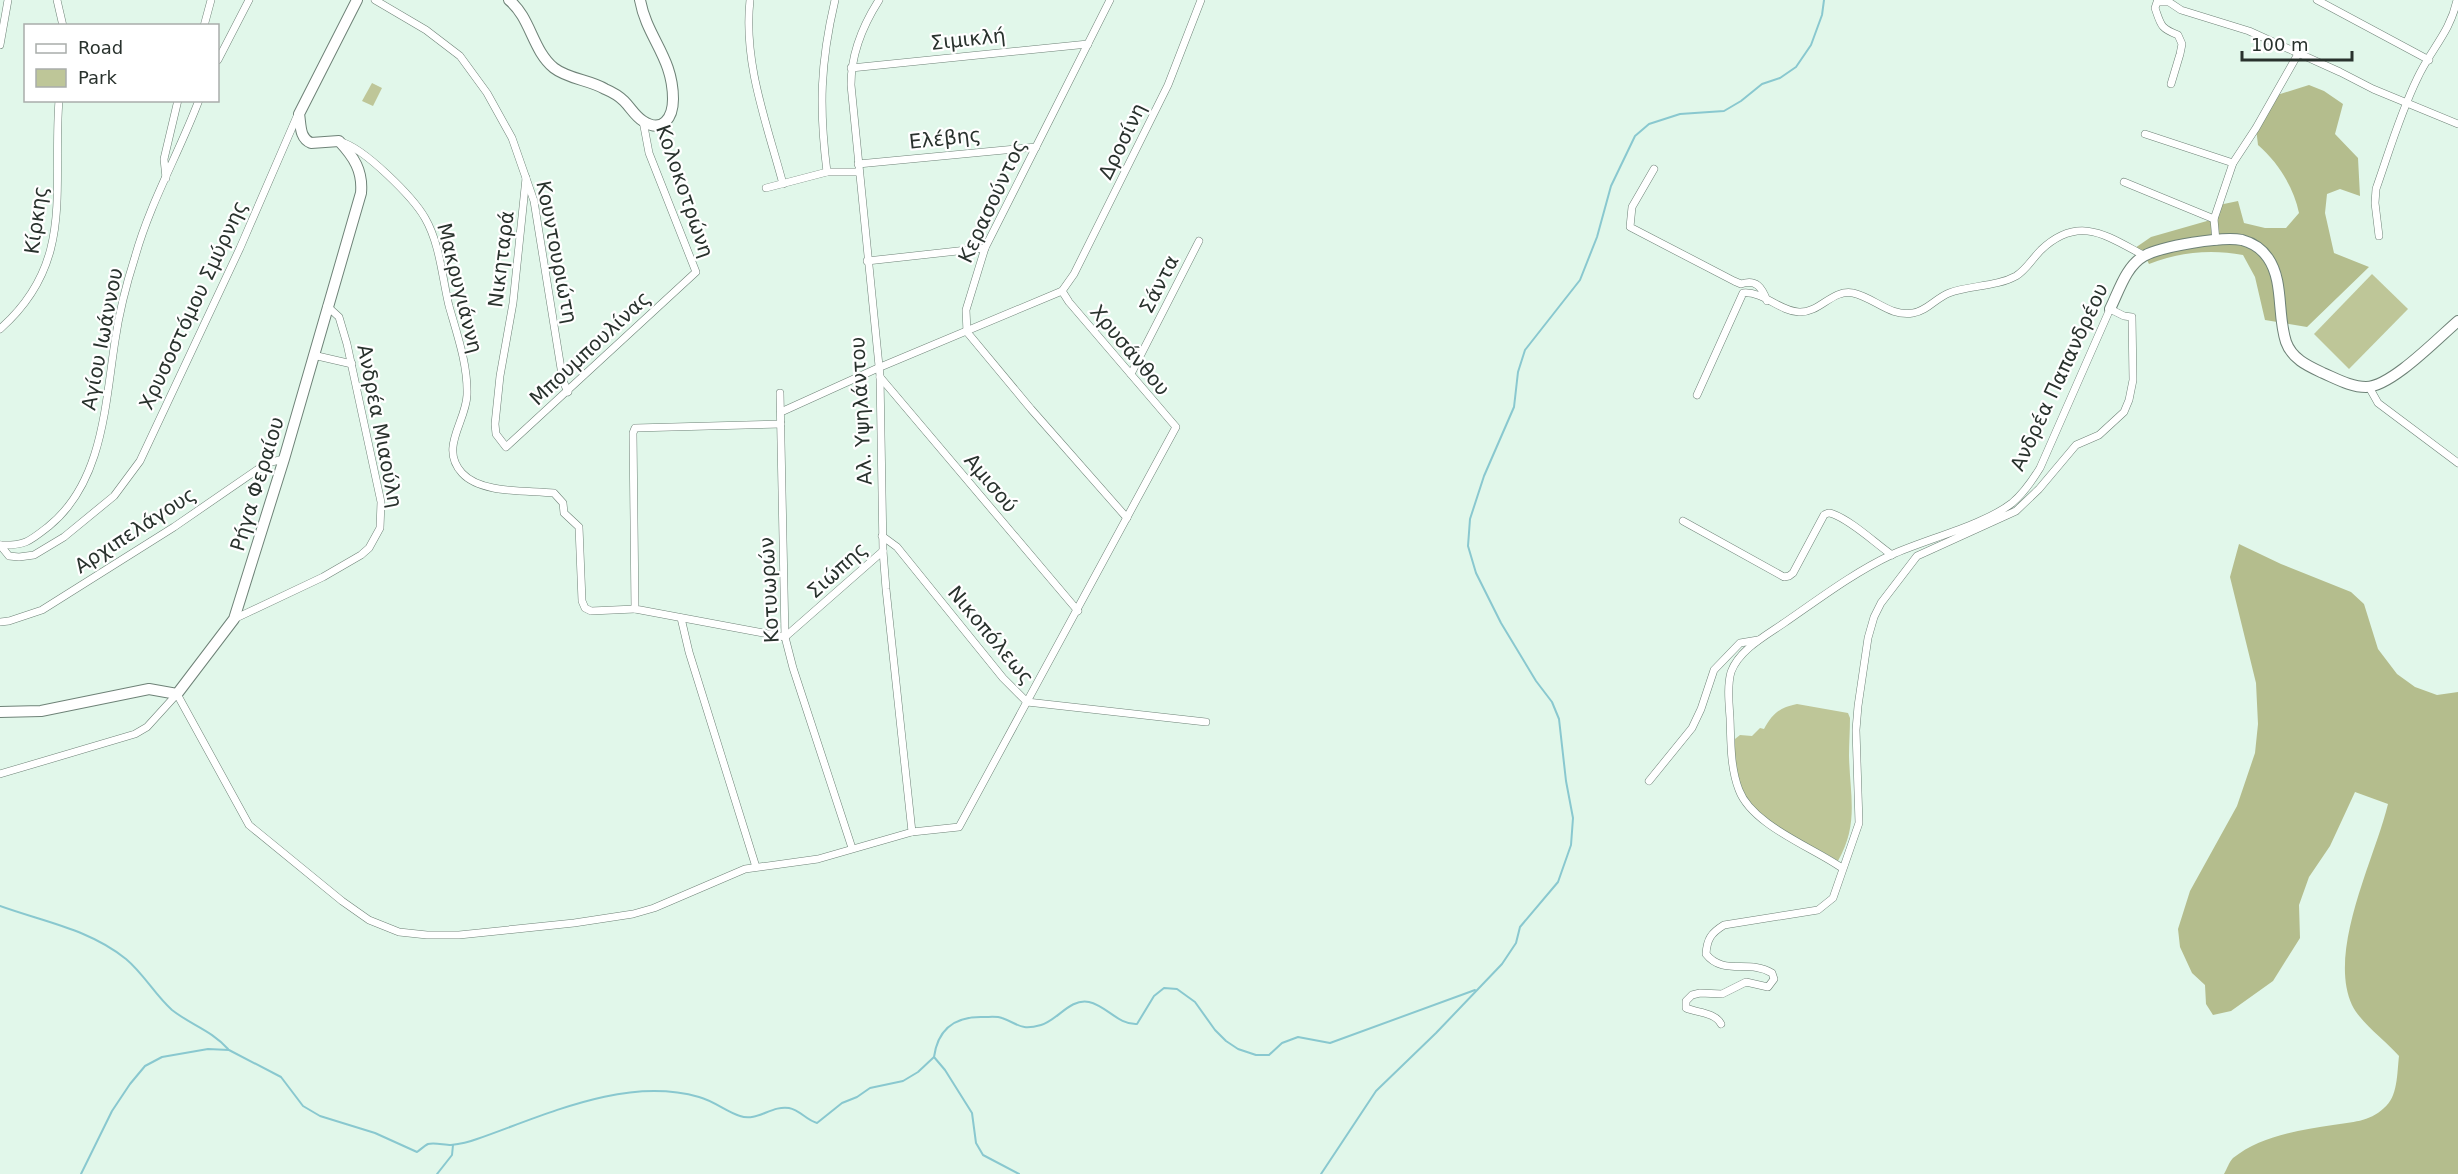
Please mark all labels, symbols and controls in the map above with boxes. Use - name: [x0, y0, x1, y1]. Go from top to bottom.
- street label: Σιμικλή: [929, 23, 1007, 55]
- legend: [24, 24, 219, 102]
- scale bar: [2242, 24, 2352, 62]
- text: 100 m: [2251, 34, 2309, 55]
- text: Road: [78, 37, 123, 58]
- text: Park: [78, 67, 117, 88]
- street label: Δροσίνη: [1093, 99, 1151, 183]
- street label: Κολοκοτρώνη: [651, 121, 719, 261]
- street label: Ελέβης: [908, 122, 982, 154]
- street label: Κερασούντος: [953, 135, 1031, 267]
- street label: Κουντουριώτη: [531, 179, 583, 325]
- street label: Κίρκης: [19, 184, 53, 256]
- street label: Χρυσοστόμου Σμύρνης: [134, 197, 252, 413]
- street label: Νικηταρά: [483, 209, 519, 309]
- street label: Μακρυγιάννη: [432, 220, 488, 356]
- street label: Σάντα: [1134, 251, 1184, 317]
- street label: Αγίου Ιωάννου: [76, 266, 128, 412]
- street label: Ανδρέα Παπανδρέου: [2005, 279, 2113, 475]
- street label: Μπουμπουλίνας: [525, 286, 655, 410]
- street label: Χρυσάνθου: [1085, 300, 1175, 400]
- street label: Αλ. Υψηλάντου: [845, 336, 877, 486]
- street label: Ανδρέα Μιαούλη: [352, 342, 408, 510]
- street label: Ρήγα Φεραίου: [225, 414, 289, 554]
- street label: Αμισού: [959, 449, 1023, 517]
- street label: Αρχιπελάγους: [70, 482, 200, 578]
- street label: Κοτυωρών: [754, 536, 784, 644]
- street label: Σιώπης: [802, 537, 872, 603]
- street label: Νικοπόλεως: [943, 581, 1039, 689]

